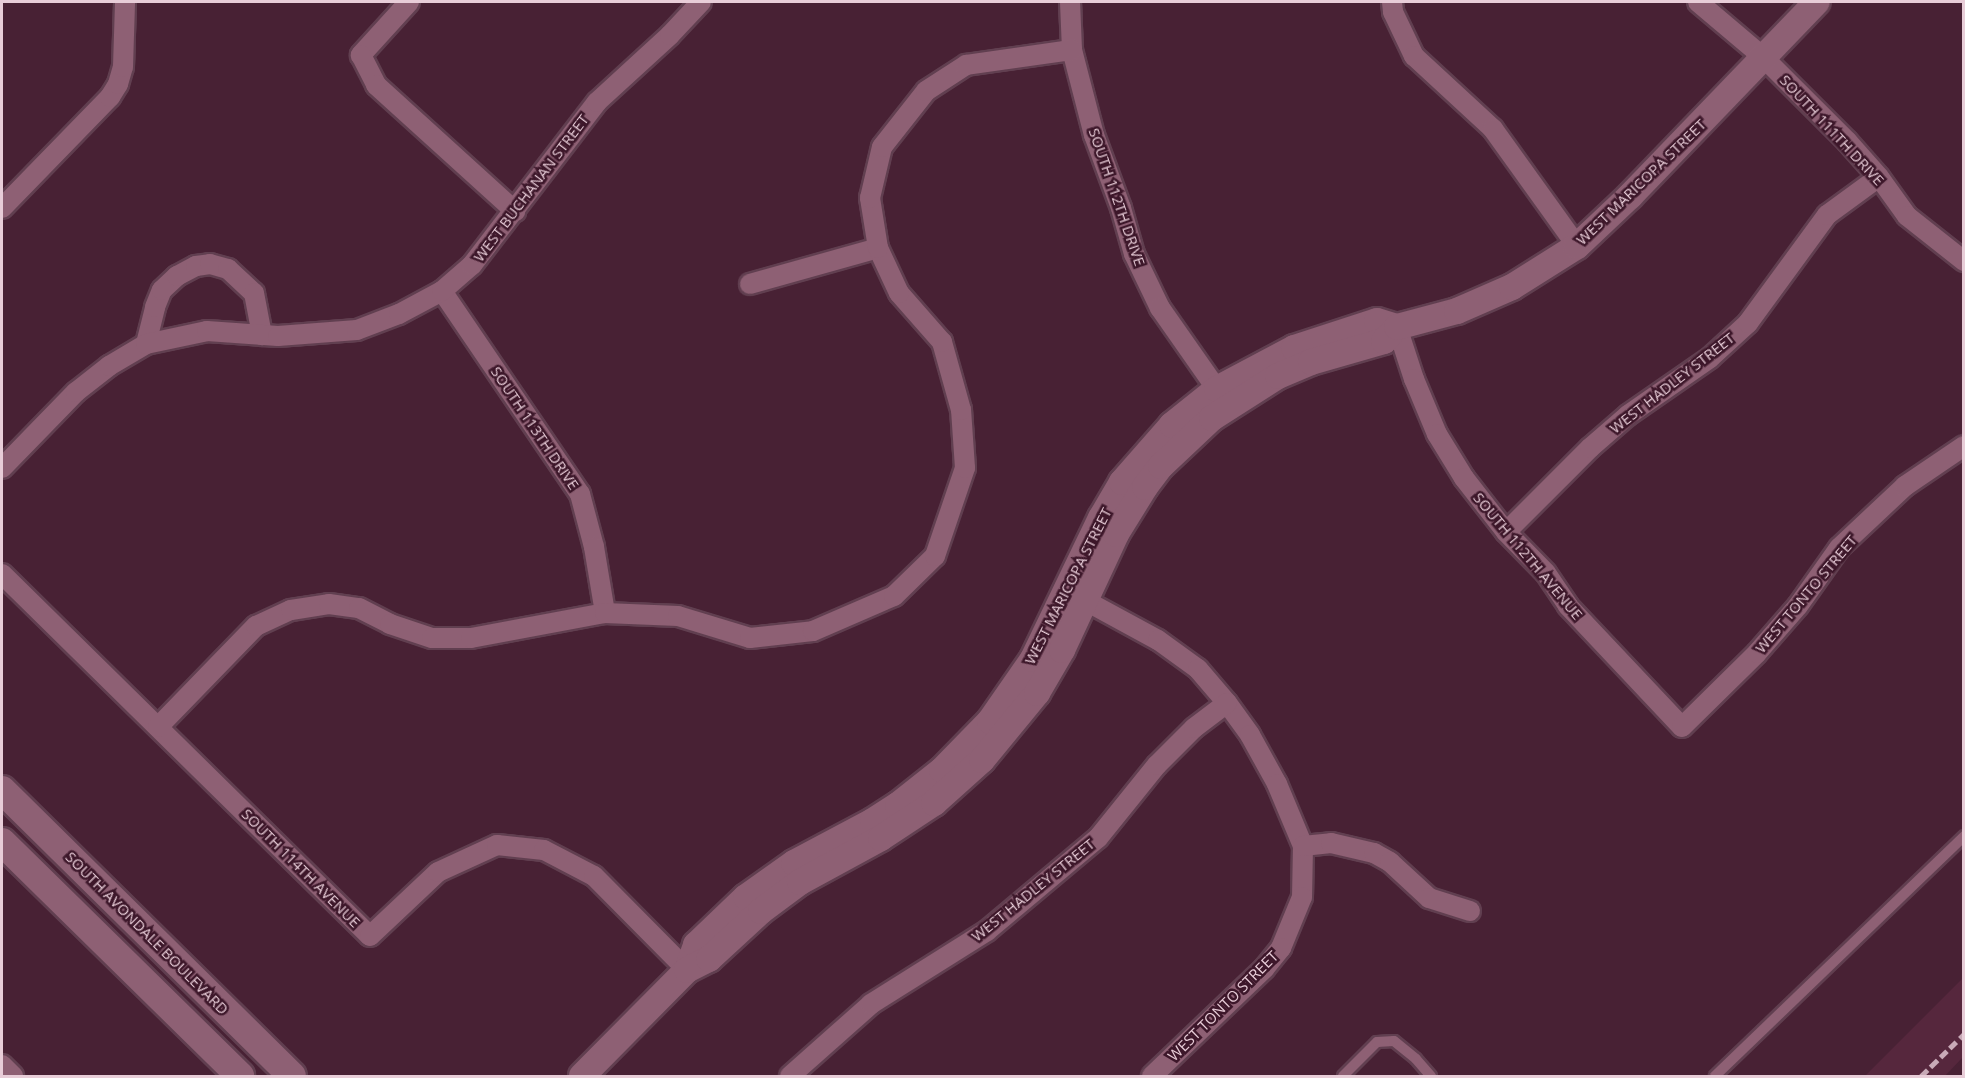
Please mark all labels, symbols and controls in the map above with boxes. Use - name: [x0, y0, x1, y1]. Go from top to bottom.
- street label: SOUTH 111TH DRIVE: [1776, 71, 1888, 189]
- street label: WEST BUCHANAN STREET: [470, 111, 592, 265]
- street label: WEST MARICOPA STREET: [1572, 115, 1710, 249]
- street label: SOUTH 112TH DRIVE: [1085, 126, 1149, 268]
- street label: WEST HADLEY STREET: [1606, 329, 1738, 437]
- street label: SOUTH 113TH DRIVE: [487, 363, 583, 493]
- street label: SOUTH 112TH AVENUE: [1470, 489, 1586, 623]
- street label: WEST MARICOPA STREET: [1021, 505, 1115, 667]
- street label: WEST TONTO STREET: [1751, 531, 1861, 657]
- street label: SOUTH 114TH AVENUE: [238, 805, 364, 931]
- street label: WEST HADLEY STREET: [968, 835, 1098, 945]
- street label: SOUTH AVONDALE BOULEVARD: [62, 848, 232, 1018]
- street label: WEST TONTO STREET: [1164, 947, 1282, 1065]

